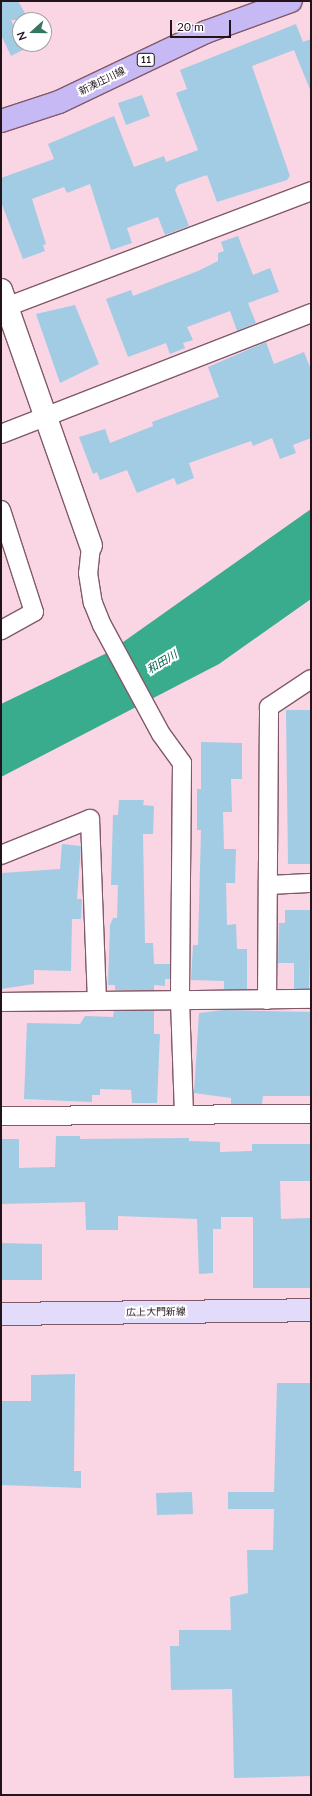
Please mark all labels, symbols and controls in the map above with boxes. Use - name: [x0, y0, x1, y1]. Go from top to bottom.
- north arrow: [12, 12, 52, 52]
- scale bar: [172, 12, 233, 38]
- text: 20 m: [177, 19, 204, 34]
- text: N: [14, 30, 29, 42]
- road number: 11: [136, 53, 156, 67]
- street label: 新湊庄川線: [77, 65, 127, 97]
- water label: 和田川: [144, 648, 180, 676]
- street label: 広上大門新線: [126, 1305, 186, 1319]

